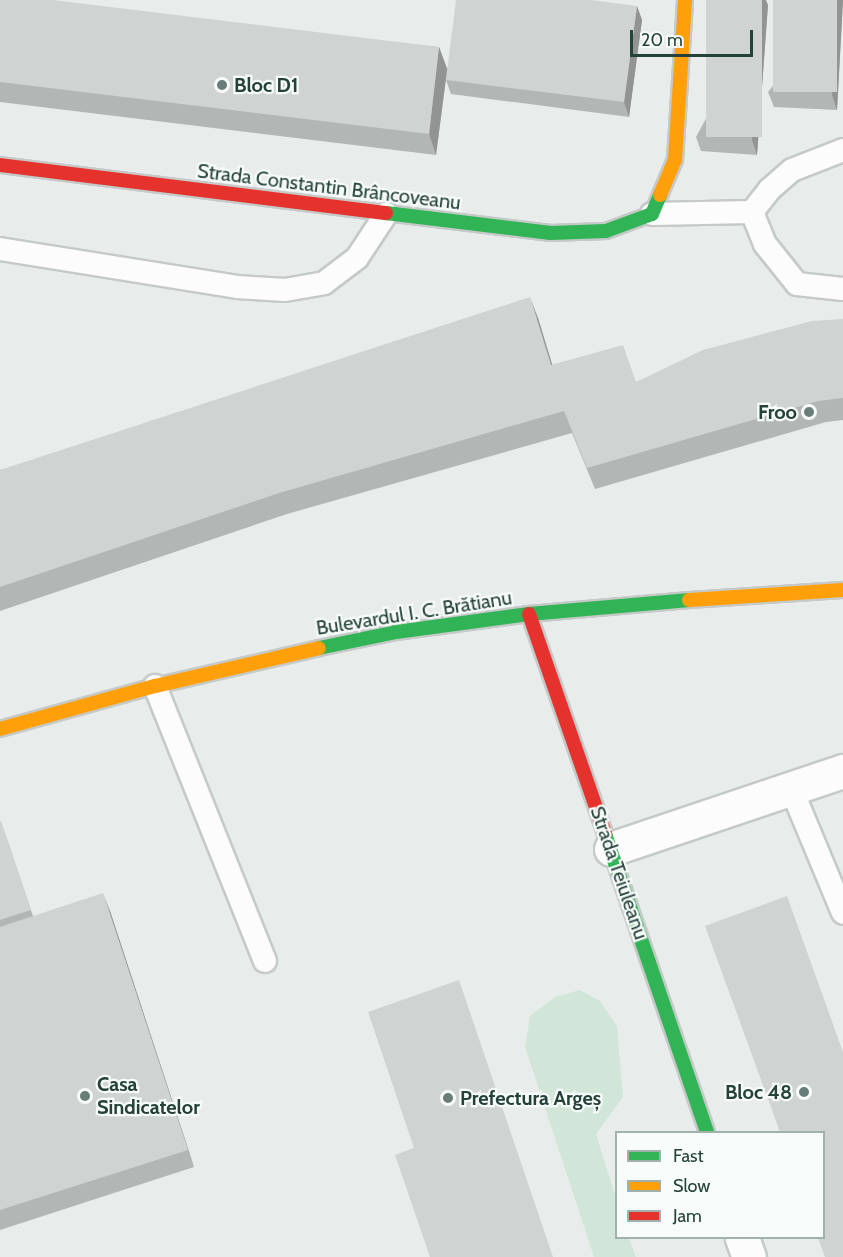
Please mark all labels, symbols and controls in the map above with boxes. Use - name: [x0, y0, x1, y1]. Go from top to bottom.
- scale bar: [633, 18, 756, 56]
- text: 20 m: [641, 29, 683, 51]
- place label: Bloc D1: [234, 73, 298, 97]
- marker: Bloc D1: [215, 78, 229, 92]
- street label: Strada Constantin Brâncoveanu: [196, 159, 462, 215]
- place label: Froo: [758, 400, 797, 424]
- marker: Froo: [802, 405, 816, 419]
- street label: Bulevardul I. C. Brătianu: [315, 586, 513, 640]
- street label: Strada Teiuleanu: [585, 803, 653, 943]
- place label: Casa Sindicatelor: [97, 1072, 200, 1119]
- place label: Bloc 48: [725, 1080, 792, 1104]
- marker: Bloc 48: [797, 1085, 811, 1099]
- place label: Prefectura Argeș: [460, 1086, 601, 1110]
- marker: Casa Sindicatelor: [78, 1089, 92, 1103]
- marker: Prefectura Argeș: [441, 1091, 455, 1105]
- legend: [615, 1131, 825, 1239]
- text: Fast: [673, 1145, 704, 1167]
- text: Slow: [673, 1175, 710, 1197]
- text: Jam: [673, 1205, 702, 1227]

